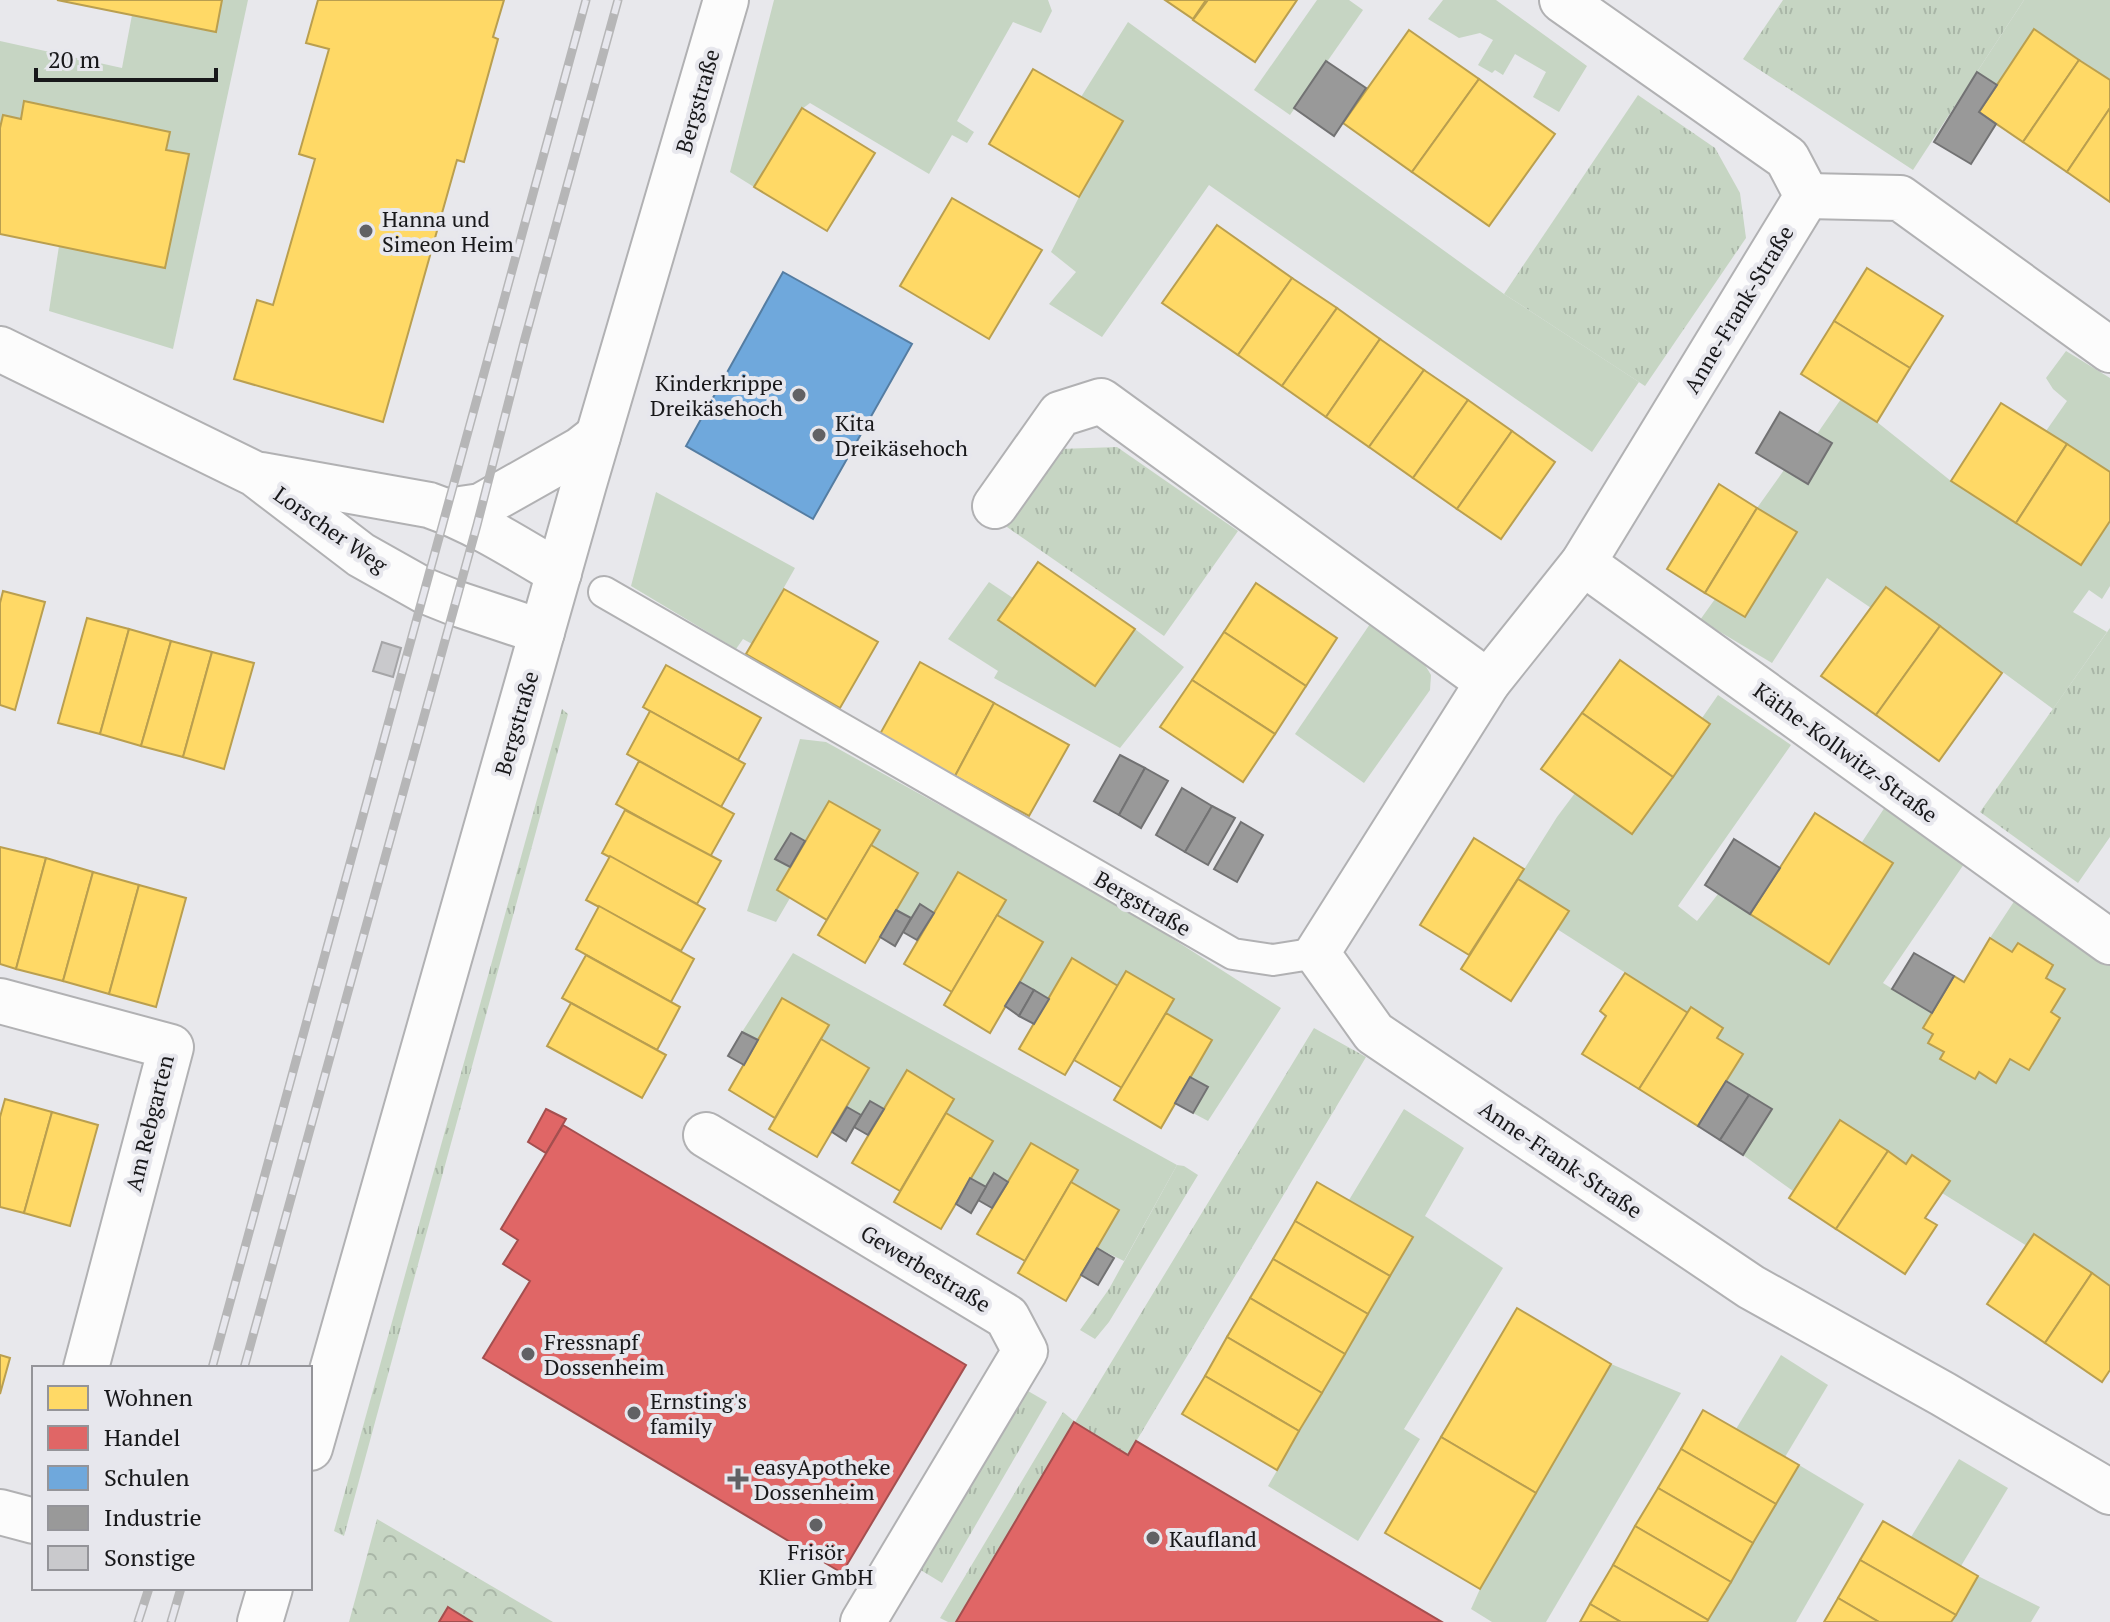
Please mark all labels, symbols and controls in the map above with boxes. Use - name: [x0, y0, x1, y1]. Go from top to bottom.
- scale bar: [36, 32, 216, 82]
- text: 20 m: [48, 43, 100, 75]
- street label: Bergstraße: [668, 46, 726, 156]
- place label: Hanna und Simeon Heim: [382, 204, 514, 258]
- street label: Anne-Frank-Straße: [1676, 220, 1800, 398]
- marker: Hanna und Simeon Heim: [357, 222, 375, 240]
- place label: Kinderkrippe Dreikäsehoch: [650, 368, 783, 422]
- marker: Kinderkrippe Dreikäsehoch: [790, 386, 808, 404]
- place label: Kita Dreikäsehoch: [835, 408, 968, 462]
- marker: Kita Dreikäsehoch: [810, 426, 828, 444]
- street label: Lorscher Weg: [269, 479, 394, 579]
- street label: Bergstraße: [487, 668, 545, 778]
- street label: Käthe-Kollwitz-Straße: [1748, 675, 1944, 829]
- street label: Bergstraße: [1089, 864, 1197, 942]
- street label: Am Rebgarten: [118, 1052, 180, 1194]
- street label: Anne-Frank-Straße: [1474, 1094, 1648, 1224]
- street label: Gewerbestraße: [856, 1218, 996, 1318]
- place label: Fressnapf Dossenheim: [544, 1327, 665, 1381]
- marker: Fressnapf Dossenheim: [519, 1345, 537, 1363]
- legend: [32, 1366, 312, 1590]
- text: Wohnen: [104, 1381, 193, 1413]
- place label: Ernsting's family: [650, 1386, 747, 1440]
- marker: Ernsting's family: [625, 1404, 643, 1422]
- text: Handel: [104, 1421, 180, 1453]
- place label: easyApotheke Dossenheim: [754, 1452, 891, 1506]
- text: Schulen: [104, 1461, 189, 1493]
- marker: easyApotheke Dossenheim: [729, 1470, 747, 1488]
- text: Industrie: [104, 1501, 202, 1533]
- marker: Frisör Klier GmbH: [807, 1516, 825, 1534]
- place label: Kaufland: [1169, 1524, 1257, 1553]
- marker: Kaufland: [1144, 1529, 1162, 1547]
- place label: Frisör Klier GmbH: [759, 1537, 873, 1591]
- text: Sonstige: [104, 1541, 196, 1573]

